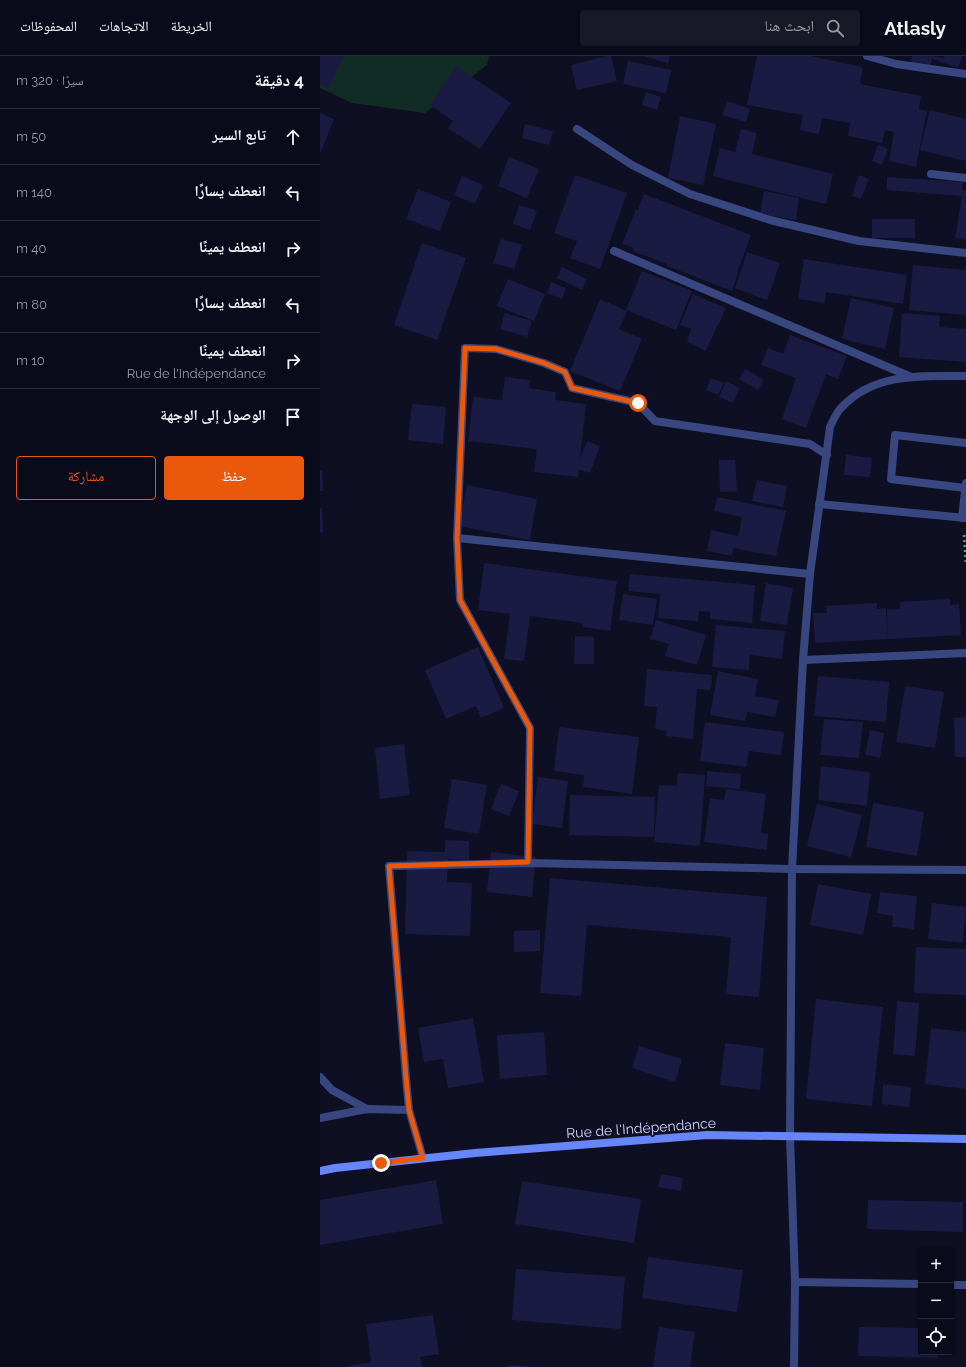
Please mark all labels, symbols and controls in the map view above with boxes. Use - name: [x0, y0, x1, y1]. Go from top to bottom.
- search box: [580, 10, 860, 46]
- text: ابحث هنا: [765, 17, 814, 35]
- icon: search: [824, 17, 846, 39]
- text: Atlasly: [884, 17, 946, 39]
- text: المحفوظات: [20, 18, 77, 34]
- text: الاتجاهات: [99, 18, 149, 34]
- text: الخريطة: [171, 18, 212, 34]
- text: 4 دقيقة: [255, 70, 304, 90]
- text: سيرًا · 320 m: [16, 73, 84, 88]
- text: تابع السير: [212, 126, 266, 144]
- icon: ahead: [282, 126, 304, 148]
- text: 50 m: [16, 129, 46, 144]
- text: انعطف يسارًا: [194, 182, 266, 200]
- icon: left: [282, 182, 304, 204]
- text: 140 m: [16, 185, 52, 200]
- text: انعطف يمينًا: [199, 238, 266, 256]
- icon: right: [282, 238, 304, 260]
- text: 40 m: [16, 241, 46, 256]
- text: انعطف يسارًا: [194, 294, 266, 312]
- icon: left: [282, 294, 304, 316]
- text: 80 m: [16, 297, 47, 312]
- text: انعطف يمينًا: [199, 342, 266, 360]
- icon: right: [282, 350, 304, 372]
- text: 10 m: [16, 353, 45, 368]
- text: Rue de l'Indépendance: [127, 366, 266, 381]
- route start: [629, 394, 647, 412]
- text: الوصول إلى الوجهة: [160, 406, 266, 424]
- icon: arrive: [282, 406, 304, 428]
- button: مشاركة: [16, 456, 156, 500]
- button: حفظ: [164, 456, 304, 500]
- street label: Rue de l'Indépendance: [566, 1115, 716, 1141]
- route end: [372, 1154, 390, 1172]
- map controls: [918, 1247, 954, 1355]
- button: +: [918, 1247, 954, 1283]
- button: −: [918, 1283, 954, 1319]
- button: locate: [918, 1319, 954, 1355]

